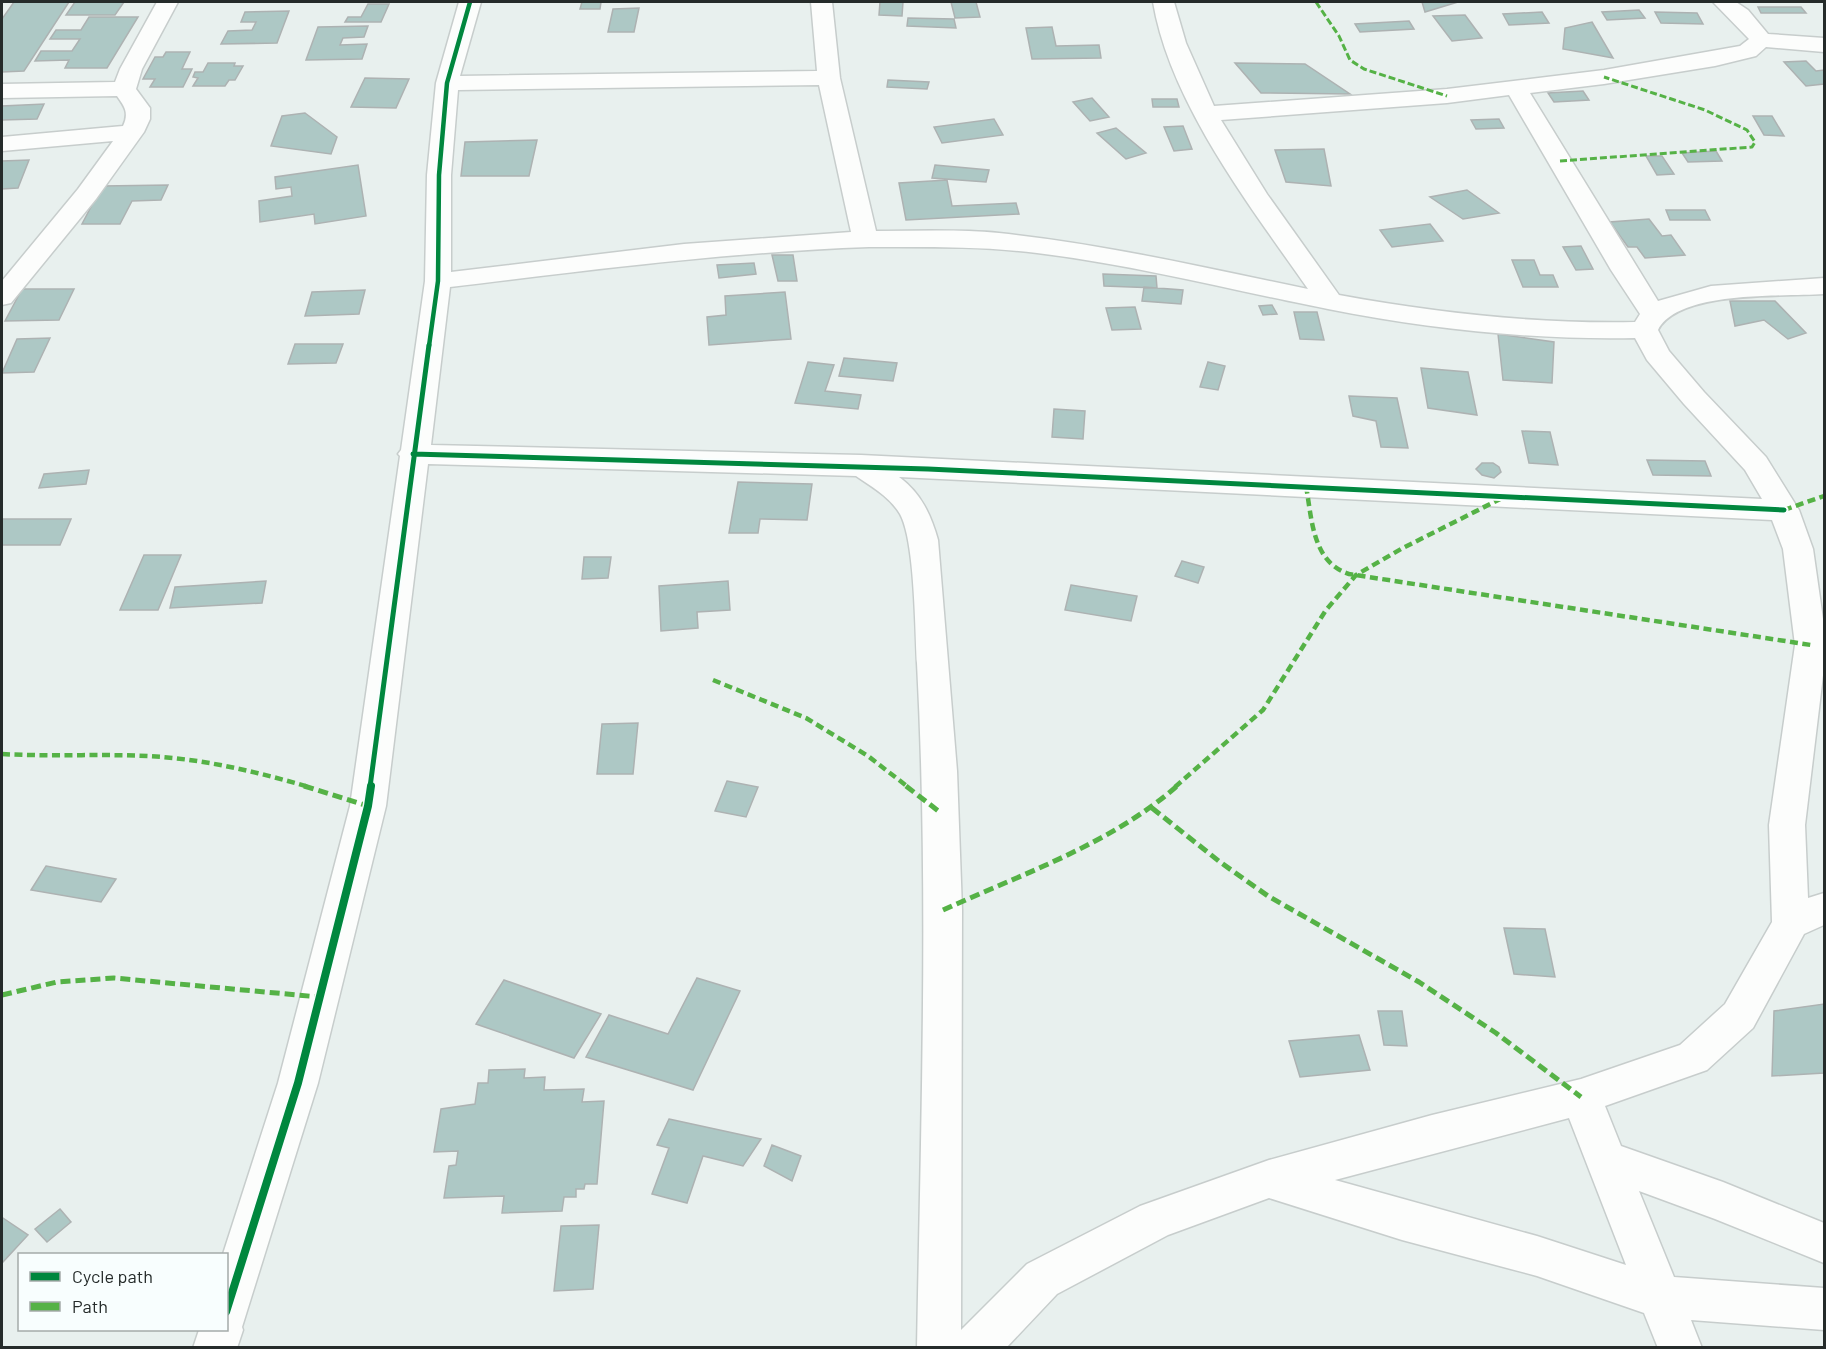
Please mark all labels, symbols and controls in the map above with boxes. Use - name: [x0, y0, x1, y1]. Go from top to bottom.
- legend: [18, 1253, 228, 1331]
- text: Cycle path: [72, 1265, 153, 1287]
- text: Path: [72, 1295, 108, 1317]

